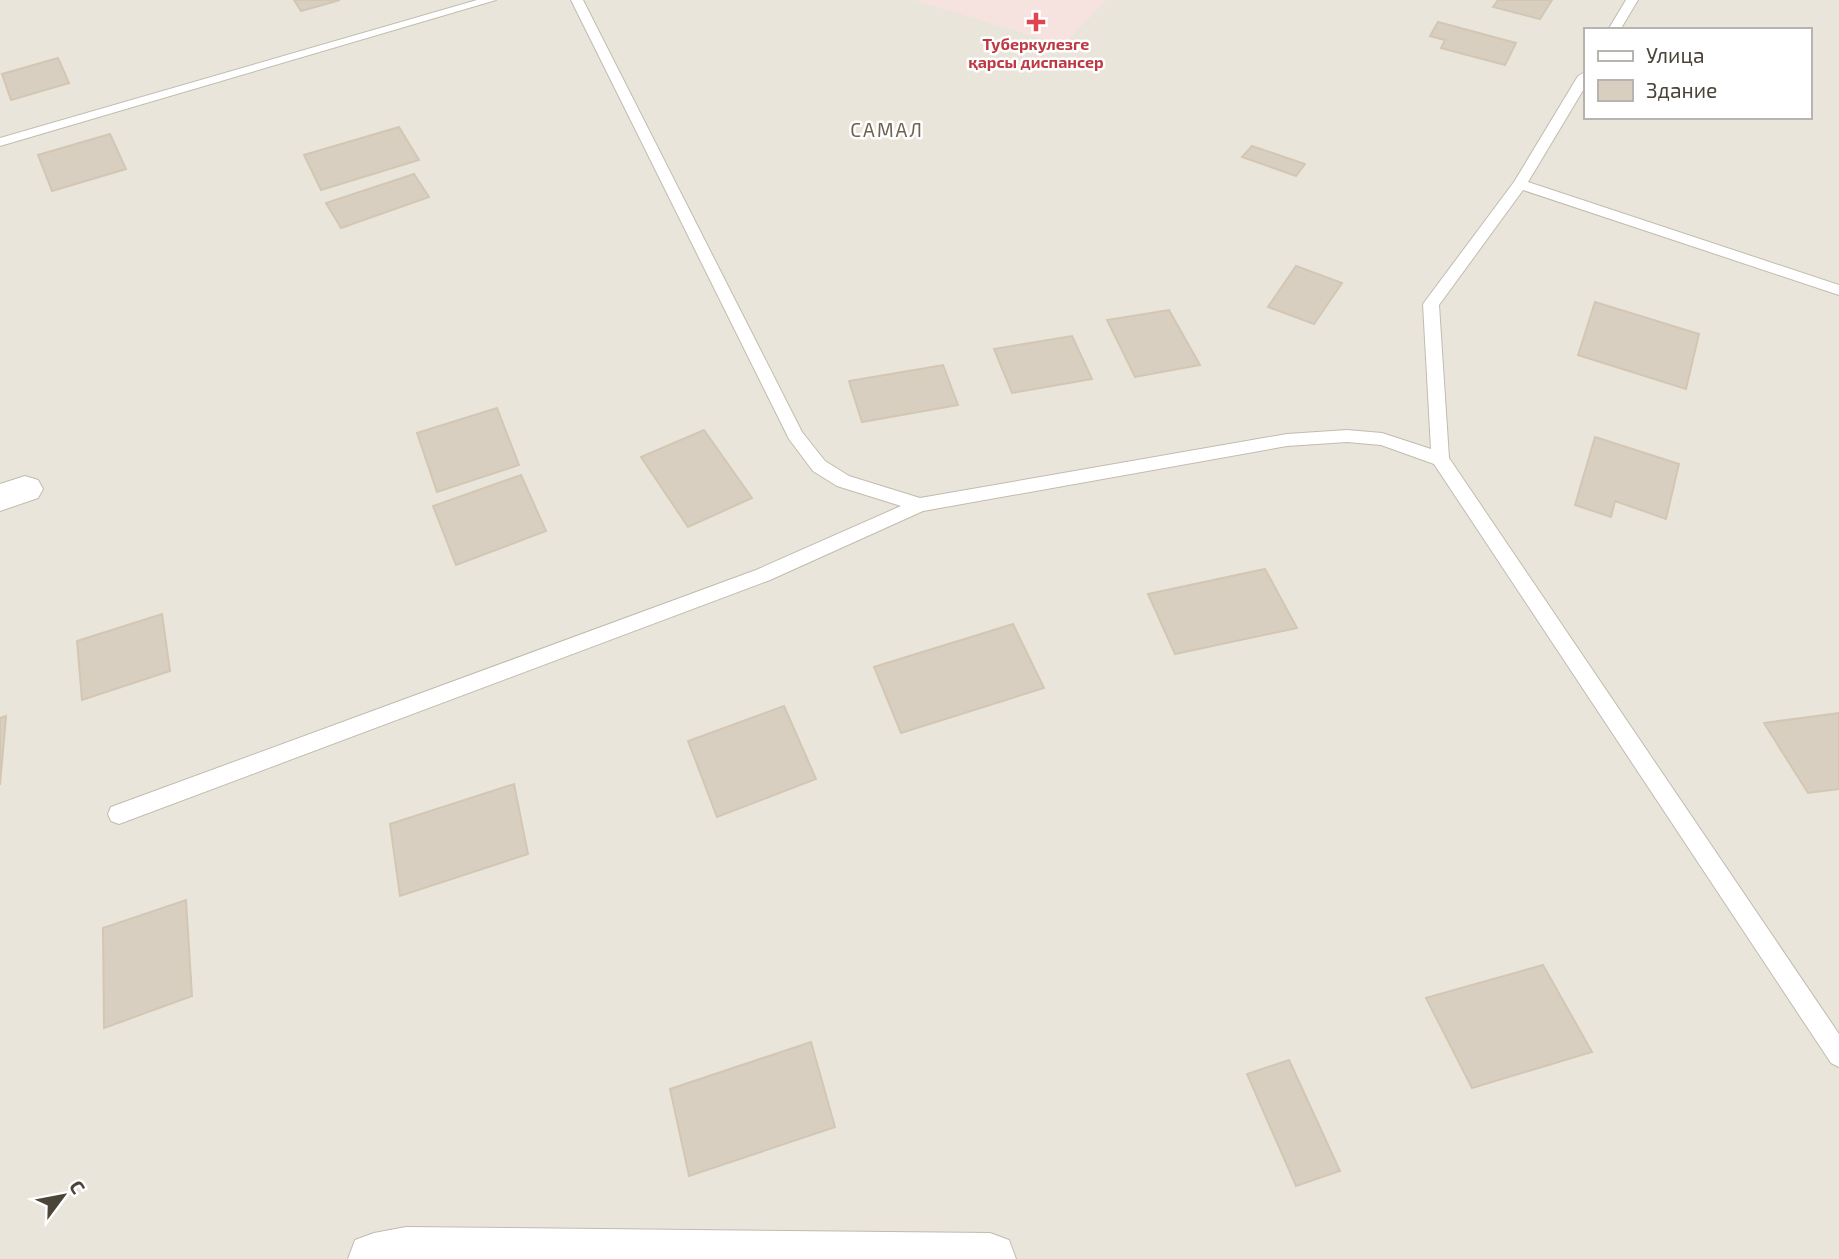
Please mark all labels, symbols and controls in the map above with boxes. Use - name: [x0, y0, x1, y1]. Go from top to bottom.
- marker: Туберкулезге қарсы диспансер: [1026, 12, 1046, 32]
- legend: [1584, 28, 1811, 119]
- place label: Туберкулезге қарсы диспансер: [968, 34, 1104, 71]
- text: Улица: [1646, 42, 1705, 67]
- text: Здание: [1646, 77, 1717, 102]
- district label: САМАЛ: [850, 118, 924, 141]
- north arrow: [28, 1161, 98, 1231]
- text: С: [65, 1176, 91, 1198]

